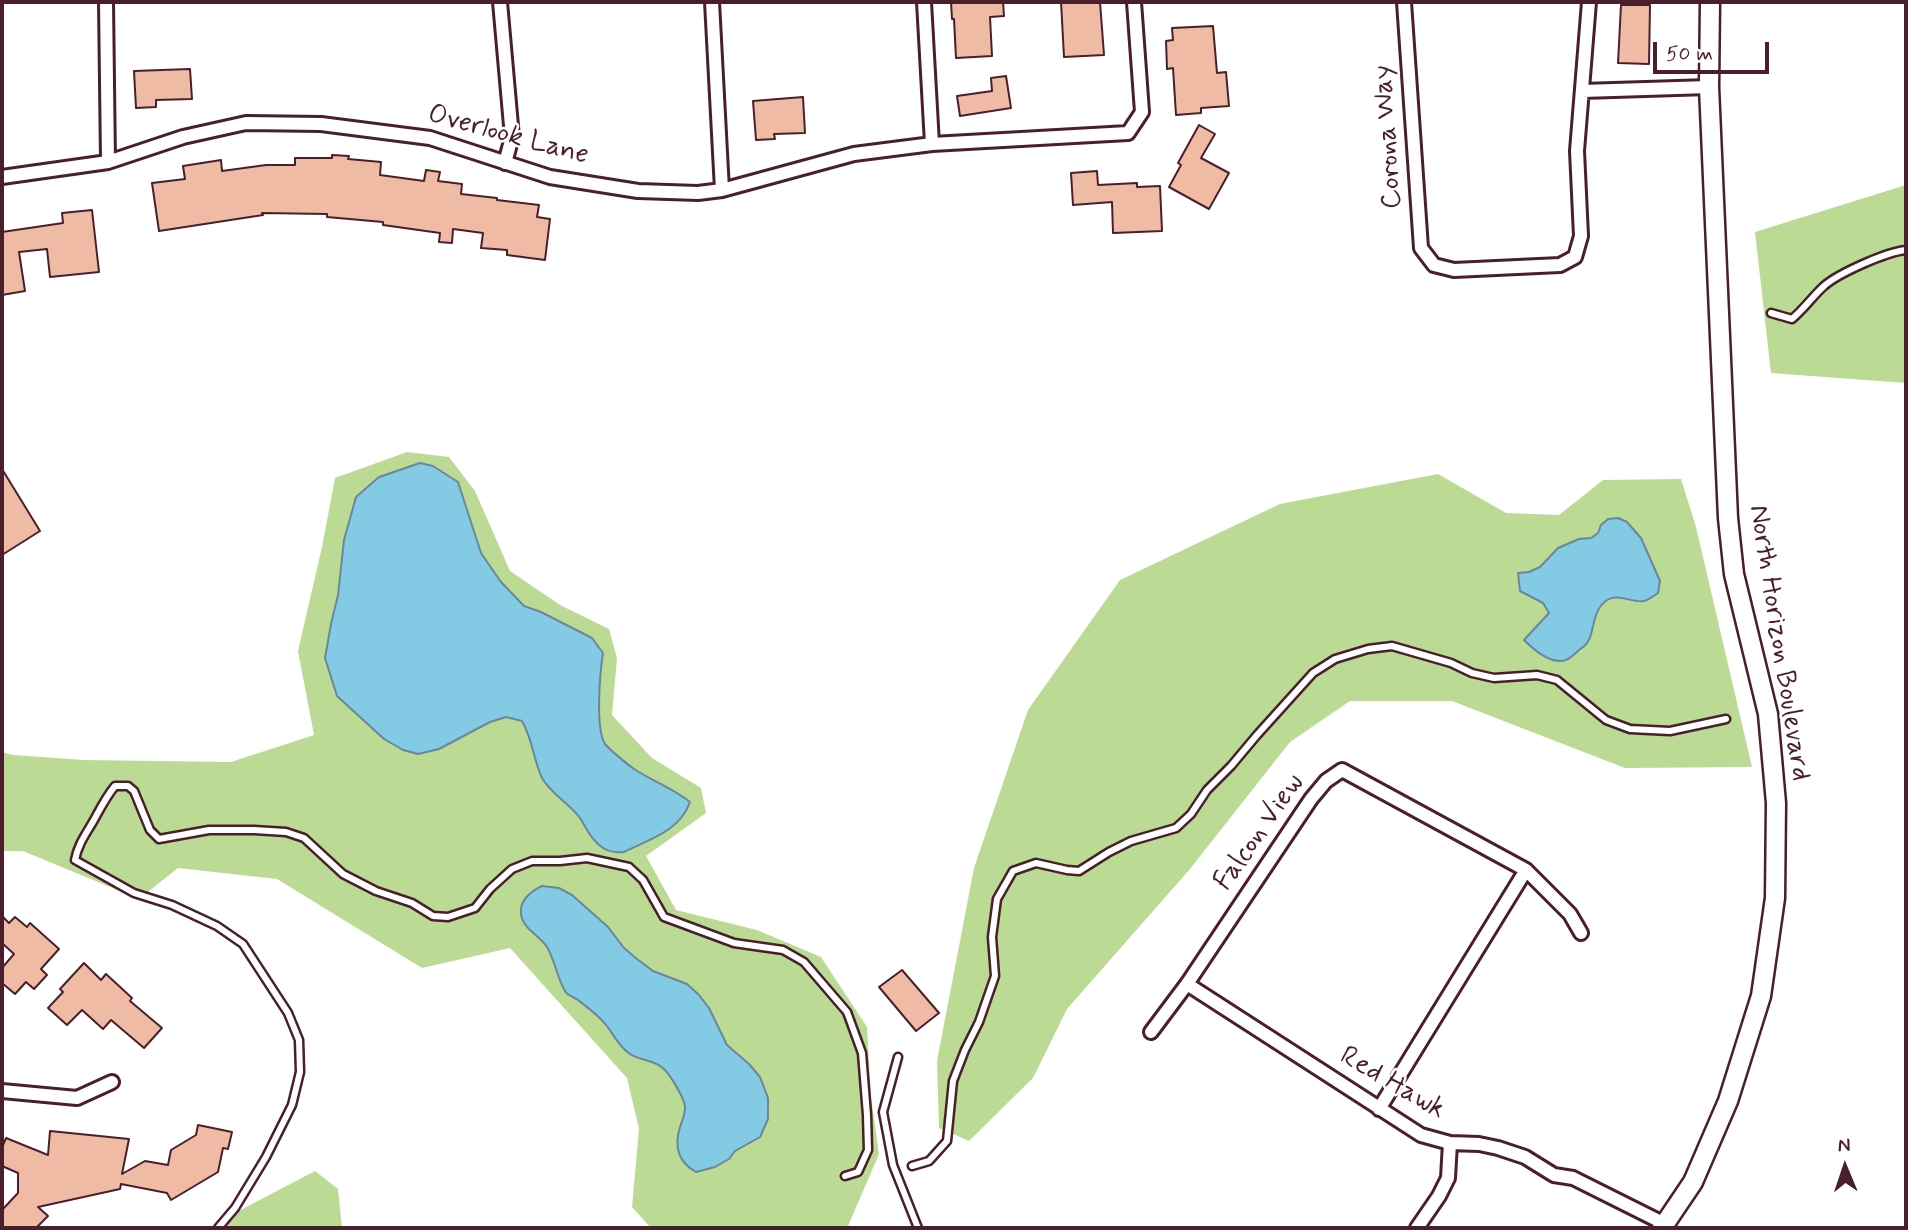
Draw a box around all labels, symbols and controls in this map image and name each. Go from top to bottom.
scale bar [1656,28,1772,72]
text: 50 m [1666,40,1713,68]
street label: Corona Way [1367,64,1411,210]
street label: Overlook Lane [424,98,592,174]
street label: North Horizon Boulevard [1740,503,1816,783]
street label: Falcon View [1208,768,1312,898]
street label: Red Hawk [1333,1040,1451,1128]
north arrow [1810,1132,1880,1202]
text: N [1837,1133,1851,1158]

